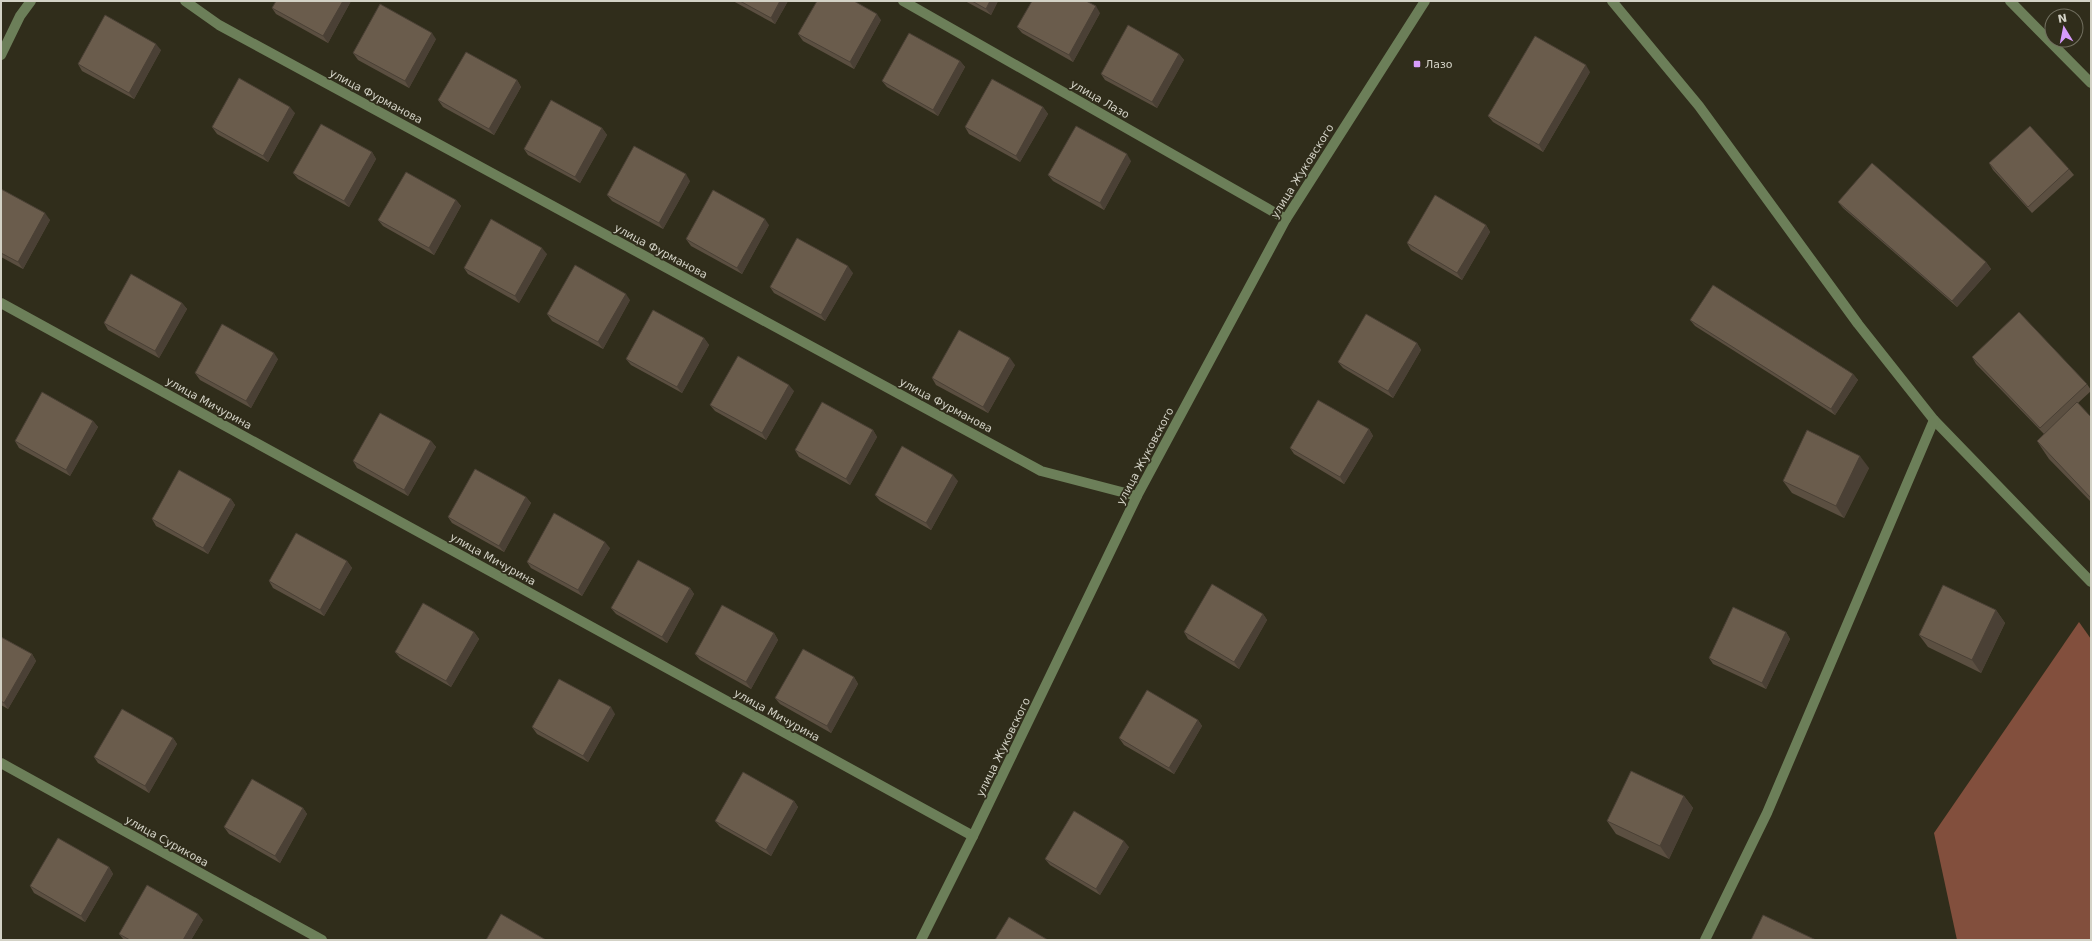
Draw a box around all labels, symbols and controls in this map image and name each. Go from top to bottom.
north arrow [2044,8,2084,48]
text: N [2057,11,2068,26]
place label: Лазо [1425,58,1453,71]
marker: Лазо [1412,59,1422,69]
street label: улица Фурманова [327,66,425,126]
street label: улица Лазо [1068,77,1132,122]
street label: улица Жуковского [1268,122,1337,221]
street label: улица Фурманова [612,221,710,281]
street label: улица Мичурина [164,374,254,432]
street label: улица Фурманова [897,375,995,435]
street label: улица Жуковского [1114,405,1177,507]
street label: улица Мичурина [448,530,538,588]
street label: улица Мичурина [732,686,822,744]
street label: улица Жуковского [974,695,1033,799]
street label: улица Сурикова [123,813,211,870]

